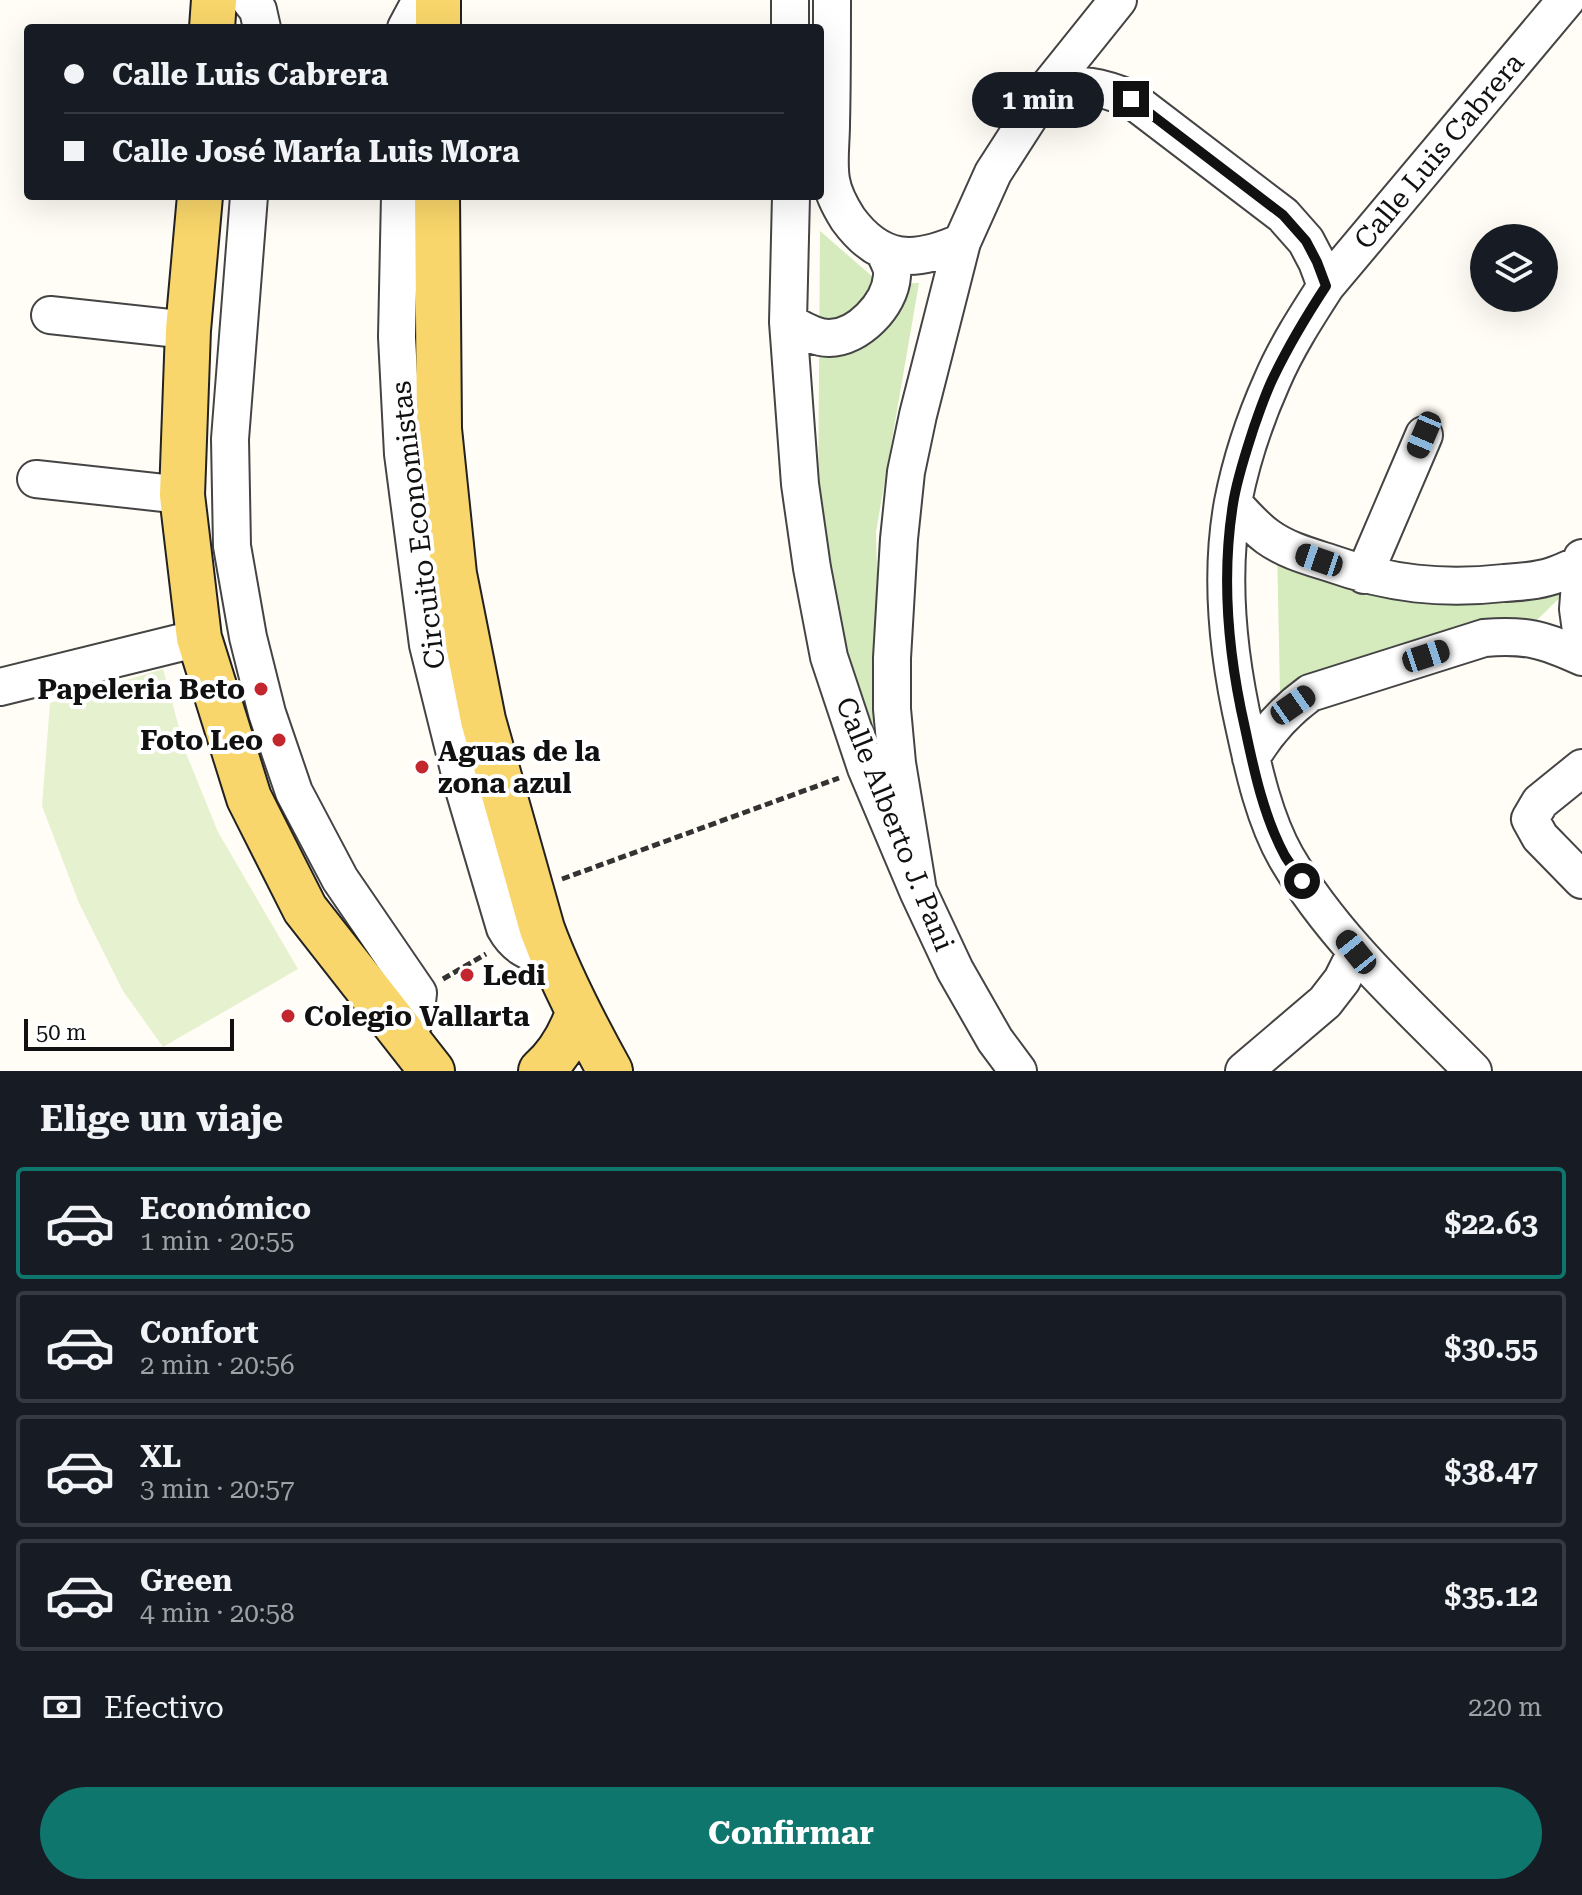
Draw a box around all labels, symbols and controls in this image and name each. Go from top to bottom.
street label: Calle Luis Cabrera [1347,46,1531,256]
text: Calle Luis Cabrera [112,57,388,92]
callout: 1 min [971,71,1103,127]
route end [1113,81,1149,117]
text: 1 min [1002,85,1074,115]
text: Calle José María Luis Mora [112,134,520,169]
map controls [1470,224,1558,312]
button: layers [1470,224,1558,312]
street label: Circuito Economistas [384,379,452,671]
car [1404,408,1444,462]
car [1292,541,1346,579]
car [1399,637,1453,675]
place label: Papeleria Beto [38,673,245,706]
marker: Papeleria Beto [252,680,270,698]
car [1266,681,1320,729]
street label: Calle Alberto J. Pani [829,692,961,956]
place label: Foto Leo [140,724,263,757]
marker: Foto Leo [270,731,288,749]
place label: Aguas de la zona azul [438,735,601,800]
marker: Aguas de la zona azul [413,758,431,776]
route start [1284,863,1320,899]
car [1332,926,1380,978]
place label: Ledi [483,959,546,992]
marker: Ledi [458,966,476,984]
place label: Colegio Vallarta [304,1000,530,1033]
marker: Colegio Vallarta [279,1007,297,1025]
scale bar [24,1015,234,1051]
text: 50 m [36,1020,86,1045]
text: Elige un viaje [40,1098,283,1140]
icon: car [44,1187,116,1259]
text: Económico [140,1191,311,1226]
text: $22.63 [1445,1206,1538,1241]
text: 1 min · 20:55 [140,1226,295,1256]
icon: car [44,1311,116,1383]
text: Confort [140,1315,259,1350]
text: $30.55 [1445,1330,1538,1365]
text: 2 min · 20:56 [140,1350,295,1380]
icon: car [44,1435,116,1507]
text: XL [140,1439,181,1474]
text: $38.47 [1445,1454,1538,1489]
text: 3 min · 20:57 [140,1474,295,1504]
icon: car [44,1559,116,1631]
text: Green [140,1563,232,1598]
text: $35.12 [1445,1578,1538,1613]
text: 4 min · 20:58 [140,1598,295,1628]
icon: cash [40,1685,84,1729]
text: Efectivo [104,1690,224,1725]
text: 220 m [1468,1692,1542,1722]
button: Confirmar [40,1787,1542,1879]

